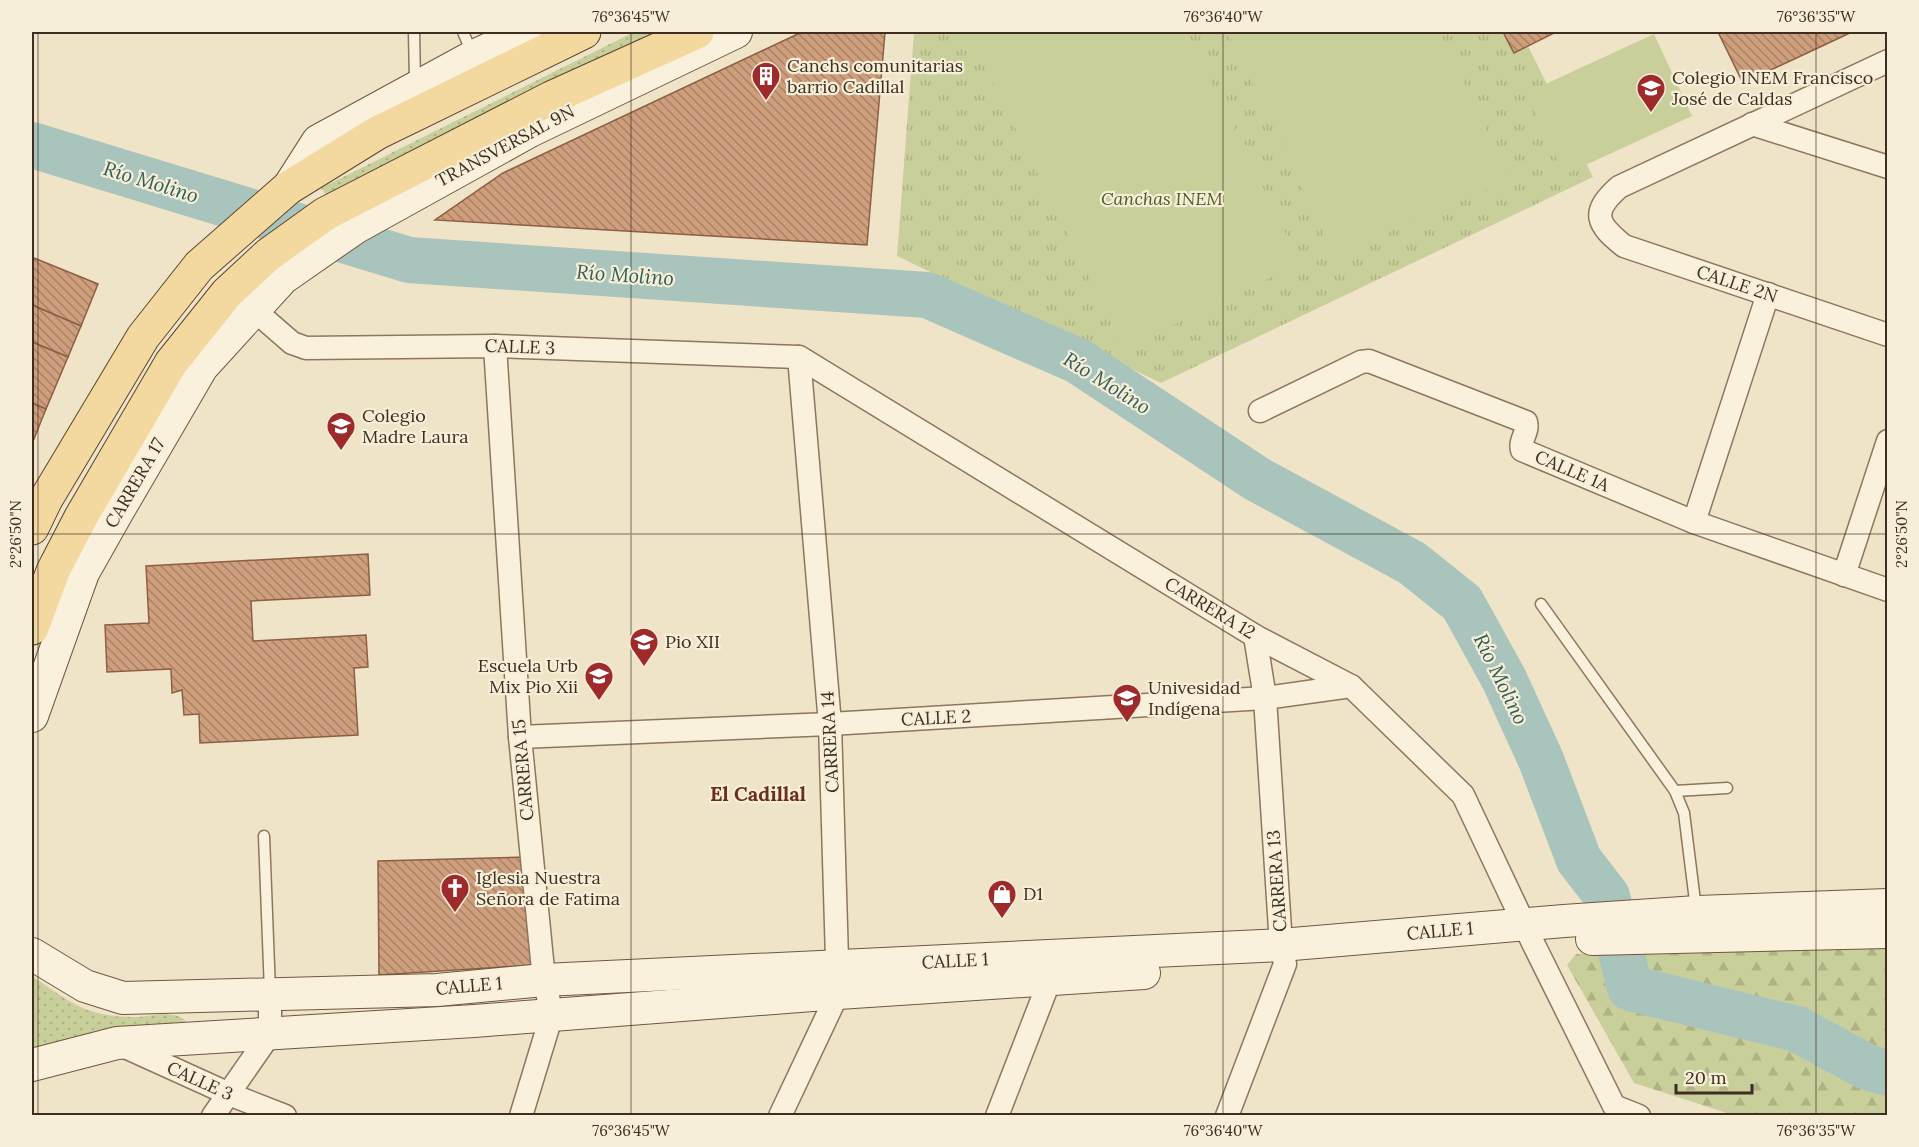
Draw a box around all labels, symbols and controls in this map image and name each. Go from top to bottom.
text: 76°36'45"W [592,7,671,26]
text: 76°36'40"W [1184,7,1263,26]
text: 76°36'35"W [1777,7,1856,26]
place label: Canchs comunitarias barrio Cadillal [787,54,963,98]
building icon: Canchs comunitarias barrio Cadillal [750,60,782,102]
place label: Colegio INEM Francisco José de Caldas [1671,66,1873,110]
school or university icon: Colegio INEM Francisco José de Caldas [1635,72,1667,114]
street label: TRANSVERSAL 9N [431,99,578,192]
water label: Río Molino [101,155,202,208]
park label: Canchas INEM [1101,187,1223,210]
water label: Río Molino [575,259,675,290]
street label: CALLE 2N [1694,260,1781,307]
street label: CALLE 3 [484,334,556,359]
water label: Río Molino [1059,346,1155,419]
place label: Colegio Madre Laura [362,404,468,448]
school or university icon: Colegio Madre Laura [325,410,357,452]
street label: CARRERA 17 [99,433,170,532]
street label: CALLE 1A [1532,445,1613,497]
text: 2°26'50"N [6,500,25,568]
text: 2°26'50"N [1892,500,1911,568]
street label: CARRERA 12 [1161,571,1260,644]
school or university icon: Pio XII [628,626,660,668]
water label: Río Molino [1469,629,1534,728]
place label: Pio XII [665,630,720,653]
place label: Escuela Urb Mix Pio Xii [478,654,578,698]
school or university icon: Escuela Urb Mix Pio Xii [583,660,615,702]
place label: Univesidad Indígena [1148,676,1241,720]
school or university icon: Univesidad Indígena [1111,682,1143,724]
street label: CARRERA 14 [815,690,844,794]
street label: CALLE 2 [900,704,972,731]
street label: CARRERA 15 [507,718,538,822]
district label: El Cadillal [710,781,806,806]
street label: CARRERA 13 [1261,829,1292,933]
place label: Iglesia Nuestra Señora de Fatima [476,866,620,910]
church icon: Iglesia Nuestra Señora de Fatima [439,872,471,914]
shop icon: D1 [986,878,1018,920]
place label: D1 [1023,882,1043,905]
street label: CALLE 1 [1406,916,1474,945]
street label: CALLE 1 [921,947,989,974]
street label: CALLE 1 [435,971,503,1000]
street label: CALLE 3 [163,1056,237,1105]
scale bar [1676,1057,1752,1095]
text: 20 m [1685,1066,1727,1089]
text: 76°36'45"W [592,1121,671,1140]
text: 76°36'40"W [1184,1121,1263,1140]
text: 76°36'35"W [1777,1121,1856,1140]

